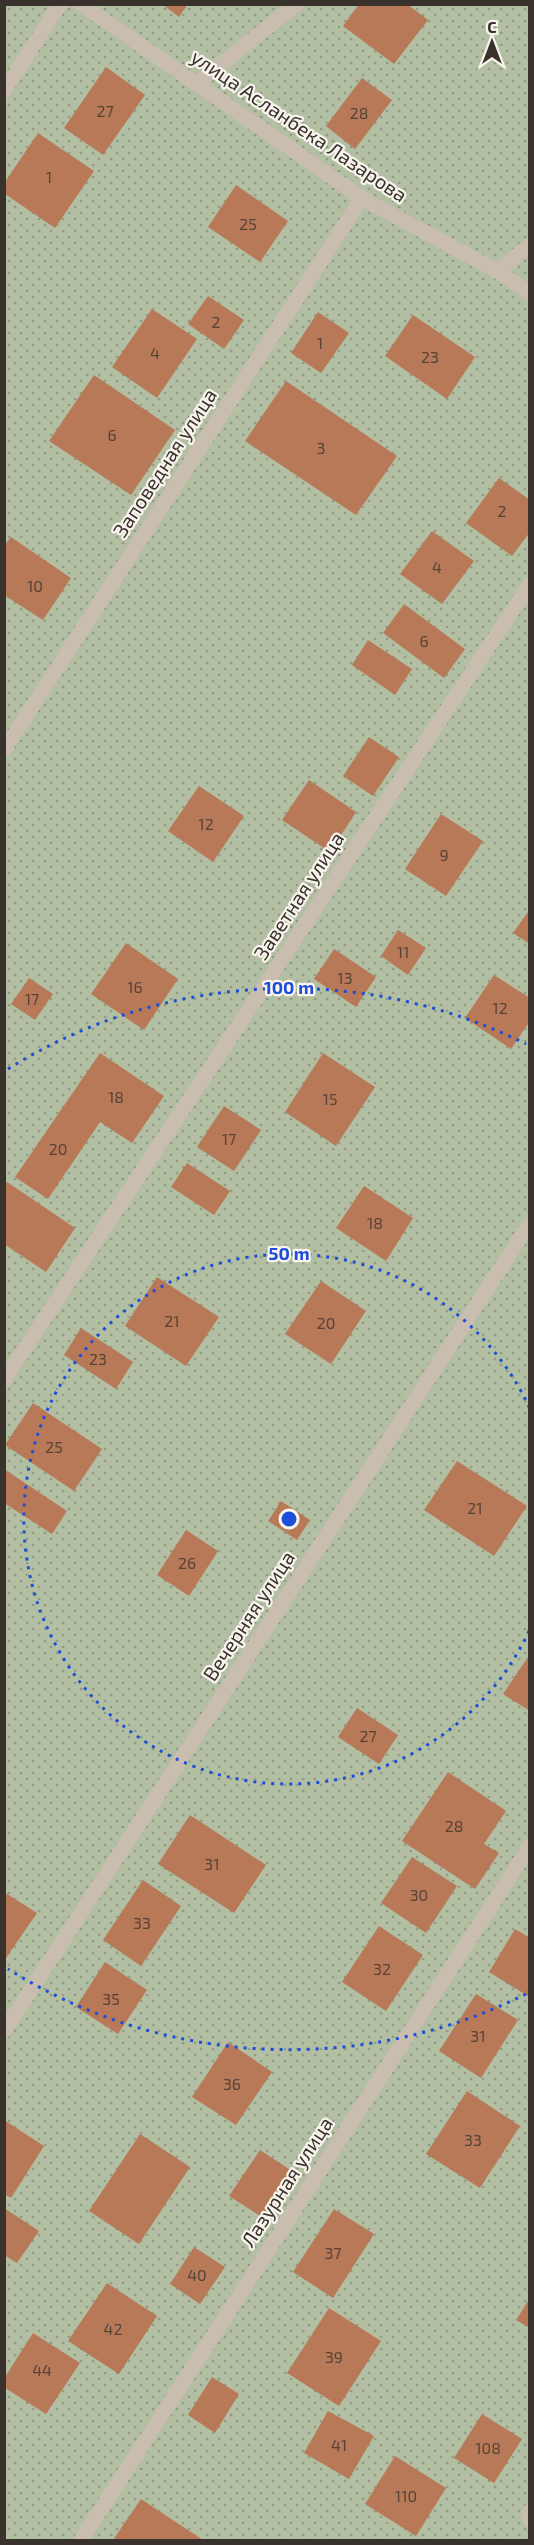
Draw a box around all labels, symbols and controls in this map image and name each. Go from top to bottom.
north arrow [462,12,522,72]
text: С [487,17,497,36]
street label: улица Асланбека Лазарова [187,44,412,207]
house number: 27 [96,101,114,120]
house number: 28 [350,103,368,122]
house number: 1 [46,167,52,186]
house number: 25 [239,214,257,233]
house number: 2 [212,312,221,331]
house number: 1 [317,333,323,352]
house number: 4 [150,343,160,362]
house number: 23 [421,347,439,366]
street label: Заповедная улица [107,384,222,542]
house number: 6 [107,425,117,444]
house number: 3 [317,438,325,457]
house number: 2 [498,501,507,520]
house number: 4 [432,557,442,576]
house number: 10 [27,576,43,595]
house number: 6 [419,631,429,650]
house number: 12 [198,814,214,833]
street label: Заветная улица [248,827,349,964]
house number: 9 [439,845,449,864]
house number: 11 [397,942,409,961]
house number: 13 [337,968,353,987]
text: 100 m [264,976,314,998]
house number: 16 [127,977,143,996]
house number: 17 [25,989,39,1008]
house number: 12 [492,998,508,1017]
house number: 18 [108,1087,124,1106]
house number: 15 [323,1089,337,1108]
house number: 17 [222,1129,236,1148]
house number: 20 [49,1139,67,1158]
house number: 18 [367,1213,383,1232]
text: 50 m [268,1242,310,1264]
house number: 21 [164,1311,180,1330]
house number: 20 [317,1313,335,1332]
house number: 23 [89,1349,107,1368]
house number: 25 [45,1437,63,1456]
house number: 21 [467,1498,483,1517]
centre of rings [279,1509,299,1529]
street label: Вечерняя улица [197,1546,300,1685]
house number: 26 [178,1553,196,1572]
house number: 27 [359,1726,377,1745]
house number: 28 [445,1816,463,1835]
house number: 31 [204,1854,220,1873]
house number: 30 [410,1885,428,1904]
house number: 33 [133,1913,151,1932]
house number: 32 [373,1959,391,1978]
house number: 35 [102,1989,120,2008]
house number: 31 [470,2026,486,2045]
house number: 36 [223,2074,241,2093]
street label: Лазурная улица [235,2112,338,2251]
house number: 33 [464,2130,482,2149]
house number: 37 [324,2243,342,2262]
house number: 40 [187,2265,207,2284]
house number: 42 [104,2319,122,2338]
house number: 39 [325,2347,343,2366]
house number: 44 [32,2360,52,2379]
house number: 41 [331,2435,347,2454]
house number: 108 [475,2438,501,2457]
house number: 110 [395,2486,417,2505]

